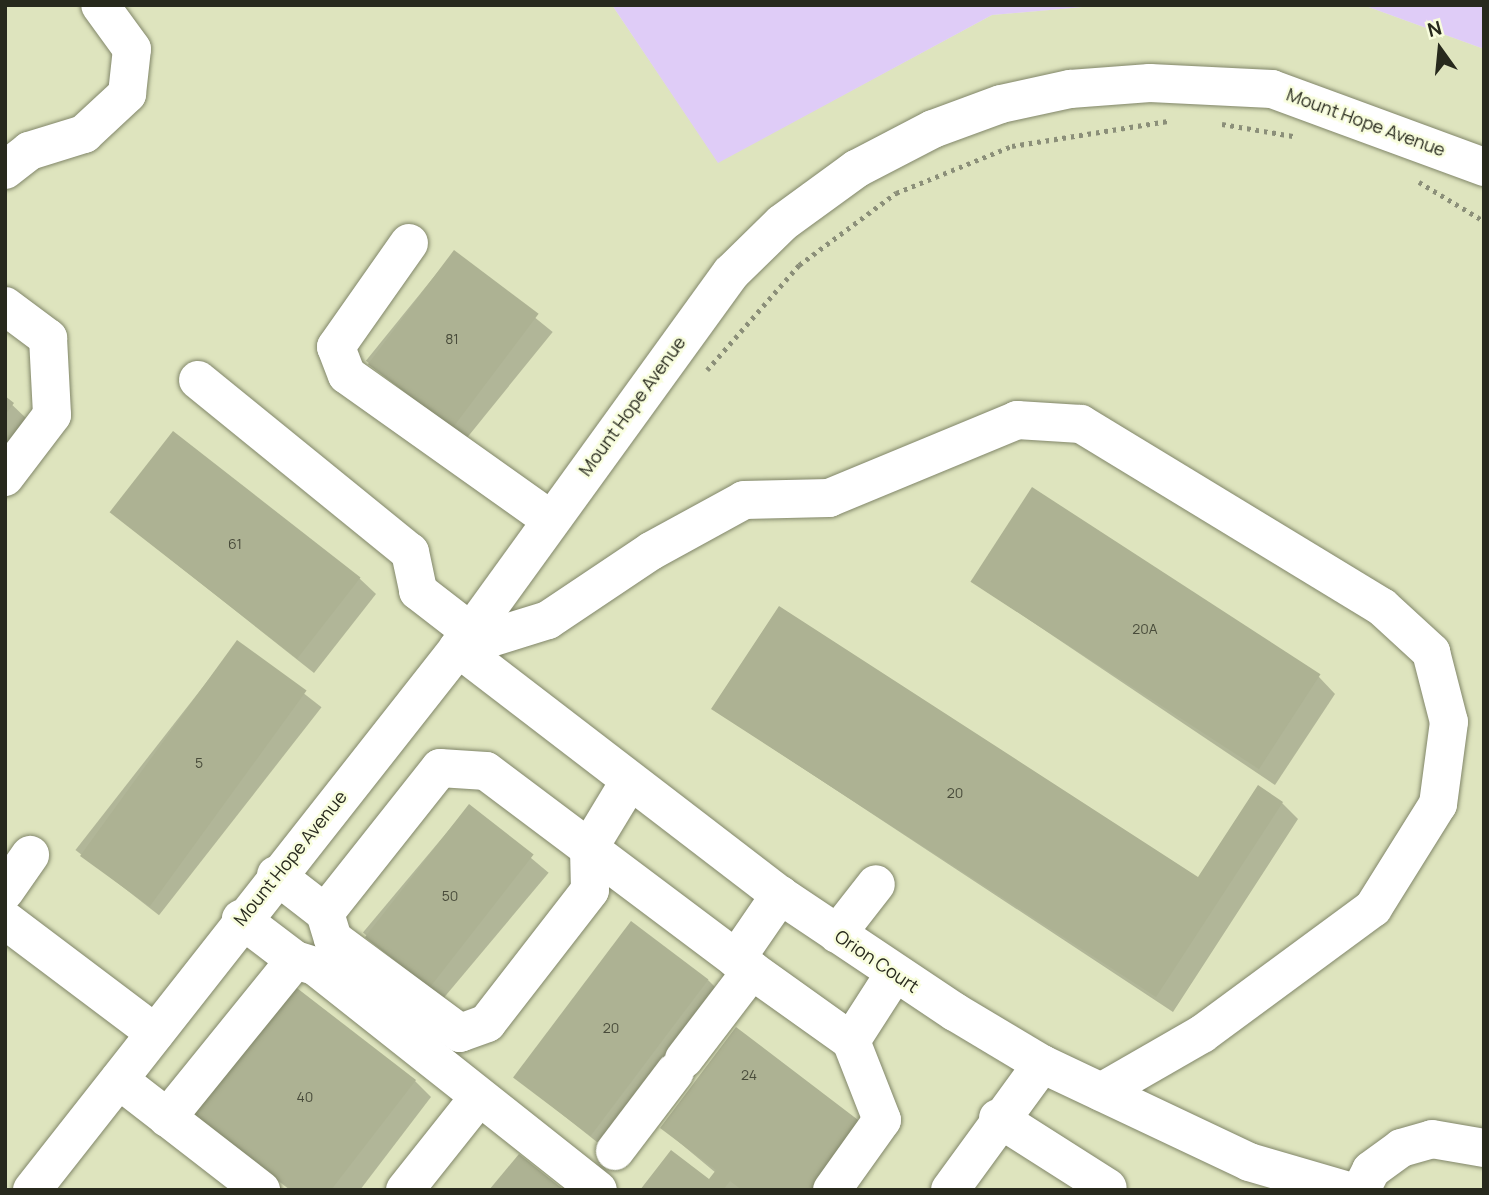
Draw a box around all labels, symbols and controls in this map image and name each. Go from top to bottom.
north arrow [1405,14,1475,84]
text: N [1425,14,1445,43]
street label: Mount Hope Avenue [1284,83,1448,161]
house number: 81 [445,331,459,347]
street label: Mount Hope Avenue [574,332,690,480]
house number: 61 [228,536,242,552]
house number: 20A [1132,621,1158,637]
house number: 5 [195,755,203,771]
house number: 20 [947,785,963,801]
street label: Mount Hope Avenue [229,786,351,930]
house number: 50 [442,888,458,904]
street label: Orion Court [831,925,923,997]
house number: 20 [603,1020,619,1036]
house number: 24 [741,1067,757,1083]
house number: 40 [297,1089,313,1105]

